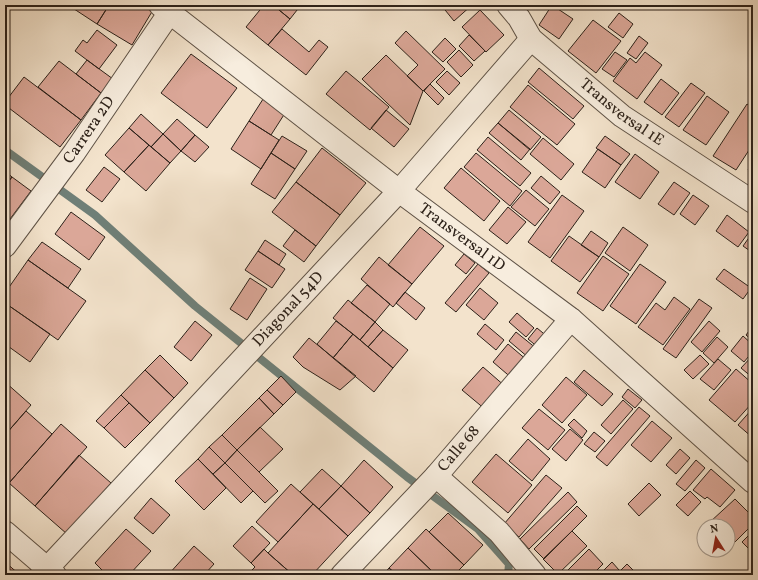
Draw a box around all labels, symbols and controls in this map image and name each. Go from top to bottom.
street label: Transversal 1E [575,73,668,152]
street label: Carrera 2D [58,92,120,169]
street label: Transversal 1D [414,198,510,277]
street label: Diagonal 54D [248,267,329,352]
street label: Calle 68 [433,421,485,477]
north arrow [696,518,736,558]
text: N [709,522,720,538]

